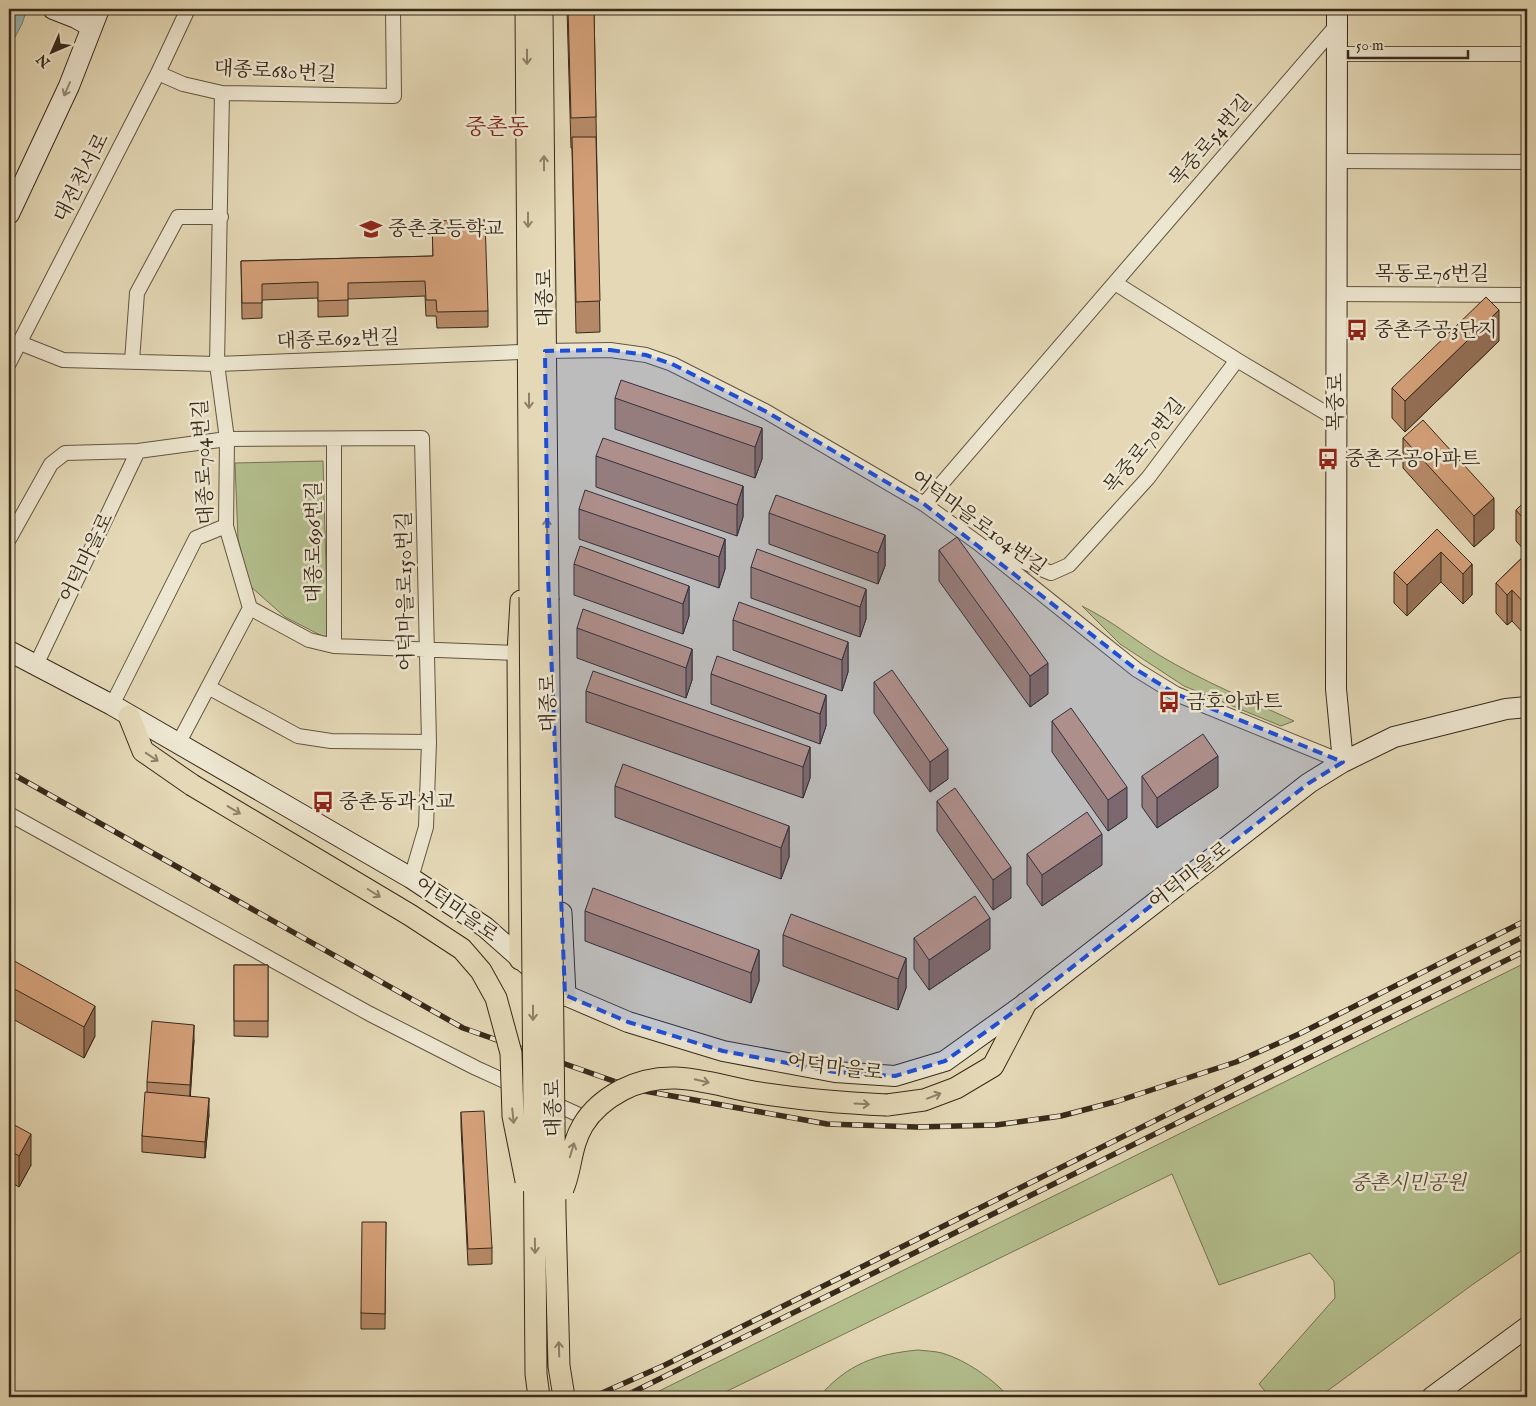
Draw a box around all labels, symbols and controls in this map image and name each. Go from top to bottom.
north arrow [28,28,78,78]
scale bar [1348,28,1468,60]
text: 50 m [1356,36,1384,55]
one-way arrow [522,49,532,65]
text: N [33,50,55,72]
street label: 대종로680번길 [213,56,337,88]
one-way arrow [62,81,72,96]
street label: 목중로54번길 [1164,90,1258,192]
district label: 중촌동 [465,114,529,142]
street label: 대전천서로 [49,129,115,227]
one-way arrow [539,155,549,171]
one-way arrow [523,212,533,228]
school or university icon: 중촌초등학교 [358,216,384,242]
place label: 중촌초등학교 [388,217,505,242]
street label: 목동로76번길 [1375,262,1489,287]
street label: 대종로 [533,269,558,327]
bus stop icon: 중촌주공3단지 [1344,317,1370,343]
place label: 중촌주공3단지 [1374,318,1497,343]
street label: 대종로692번길 [276,325,400,355]
street label: 목중로 [1324,373,1349,431]
one-way arrow [524,392,534,409]
street label: 목중로70번길 [1099,393,1191,499]
street label: 대종로704번길 [188,399,220,525]
bus stop icon: 중촌주공아파트 [1315,446,1341,472]
place label: 중촌주공아파트 [1345,447,1480,472]
street label: 어덕마을로104번길 [905,465,1051,581]
street label: 대종로696번길 [302,481,327,603]
street label: 어덕마을로 [55,509,119,607]
street label: 어덕마을로150번길 [392,511,420,671]
one-way arrow [542,518,552,534]
street label: 대종로 [536,674,562,732]
bus stop icon: 금호아파트 [1156,689,1182,715]
place label: 금호아파트 [1186,690,1283,715]
one-way arrow [145,752,159,762]
bus stop icon: 중촌동과선교 [310,789,336,815]
place label: 중촌동과선교 [339,790,456,815]
one-way arrow [226,806,240,816]
street label: 어덕마을로 [1144,836,1236,916]
street label: 어덕마을로 [409,872,503,948]
one-way arrow [366,888,380,898]
one-way arrow [528,1004,538,1021]
street label: 어덕마을로 [786,1050,884,1086]
one-way arrow [693,1077,709,1086]
street label: 대종로 [541,1079,567,1137]
one-way arrow [927,1091,942,1100]
one-way arrow [854,1099,870,1108]
one-way arrow [508,1108,518,1124]
one-way arrow [568,1142,578,1158]
park label: 중촌시민공원 [1350,1171,1468,1196]
one-way arrow [530,1237,540,1253]
one-way arrow [554,1341,564,1358]

